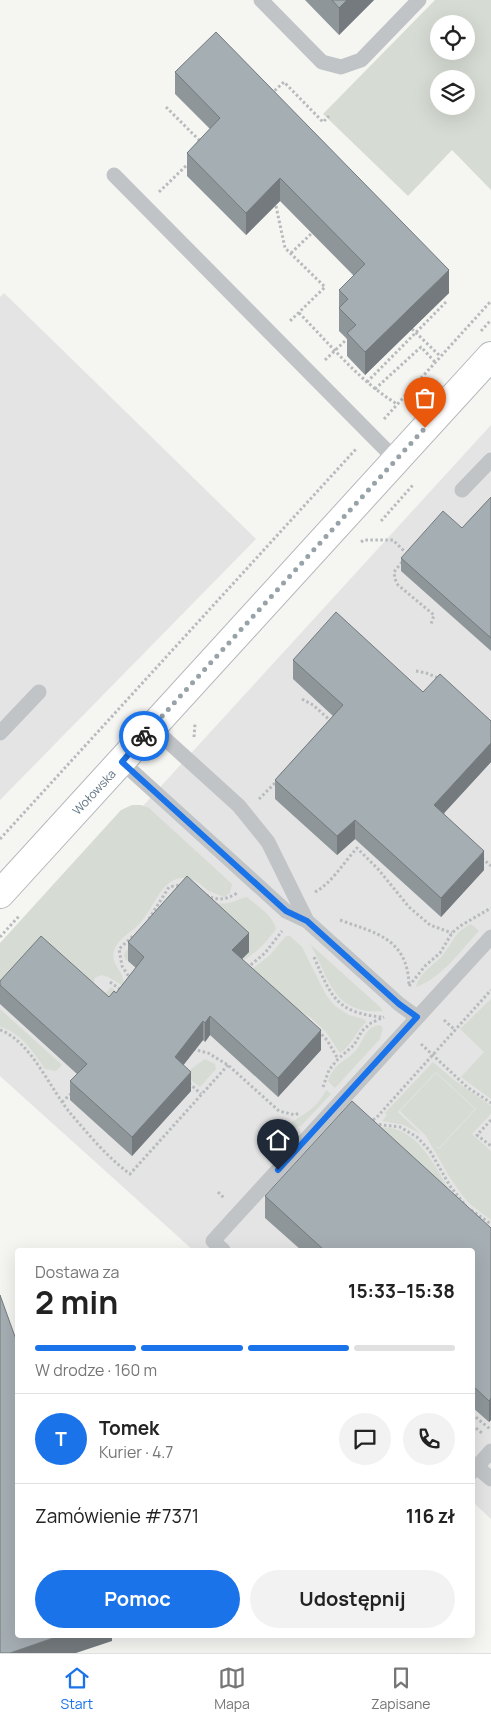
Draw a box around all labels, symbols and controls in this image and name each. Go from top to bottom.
map controls [430,15,475,115]
button: locate [430,15,475,60]
button: layers [430,70,475,115]
pin [404,377,446,428]
icon: bag [411,384,439,412]
courier [119,711,169,761]
icon: bike [130,722,158,750]
street label: Wołowska [68,765,120,819]
pin [257,1119,299,1170]
icon: home [264,1126,292,1154]
text: Dostawa za [35,1261,119,1283]
text: 15:33–15:38 [348,1278,455,1304]
text: 2 min [35,1280,118,1324]
text: W drodze · 160 m [35,1359,157,1381]
button: chat [339,1413,391,1465]
button: phone [403,1413,455,1465]
text: Tomek [99,1415,159,1441]
text: T [55,1426,67,1452]
text: Kurier · 4.7 [99,1441,173,1463]
text: Zamówienie #7371 [35,1503,199,1529]
text: 116 zł [406,1503,455,1529]
button: Pomoc [35,1570,240,1628]
button: Udostępnij [250,1570,455,1628]
tab: Start [61,1664,93,1713]
tab: Mapa [214,1664,250,1713]
tab: Zapisane [371,1664,430,1713]

